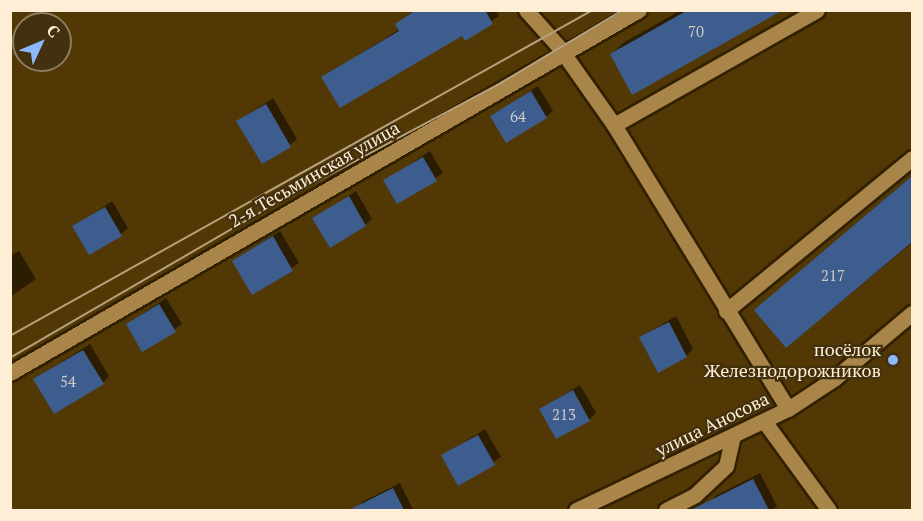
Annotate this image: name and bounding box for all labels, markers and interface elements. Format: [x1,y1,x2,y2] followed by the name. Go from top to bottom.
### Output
[12,12,72,72] north arrow
[42,19,65,42] text: С
[688,23,704,41] house number: 70
[510,108,526,126] house number: 64
[225,116,403,232] street label: 2-я Тесьминская улица
[821,267,845,285] house number: 217
[704,339,881,382] place label: посёлок Железнодорожников
[886,353,900,367] marker: посёлок Железнодорожников
[60,373,76,391] house number: 54
[652,387,772,461] street label: улица Аносова
[552,406,576,424] house number: 213

